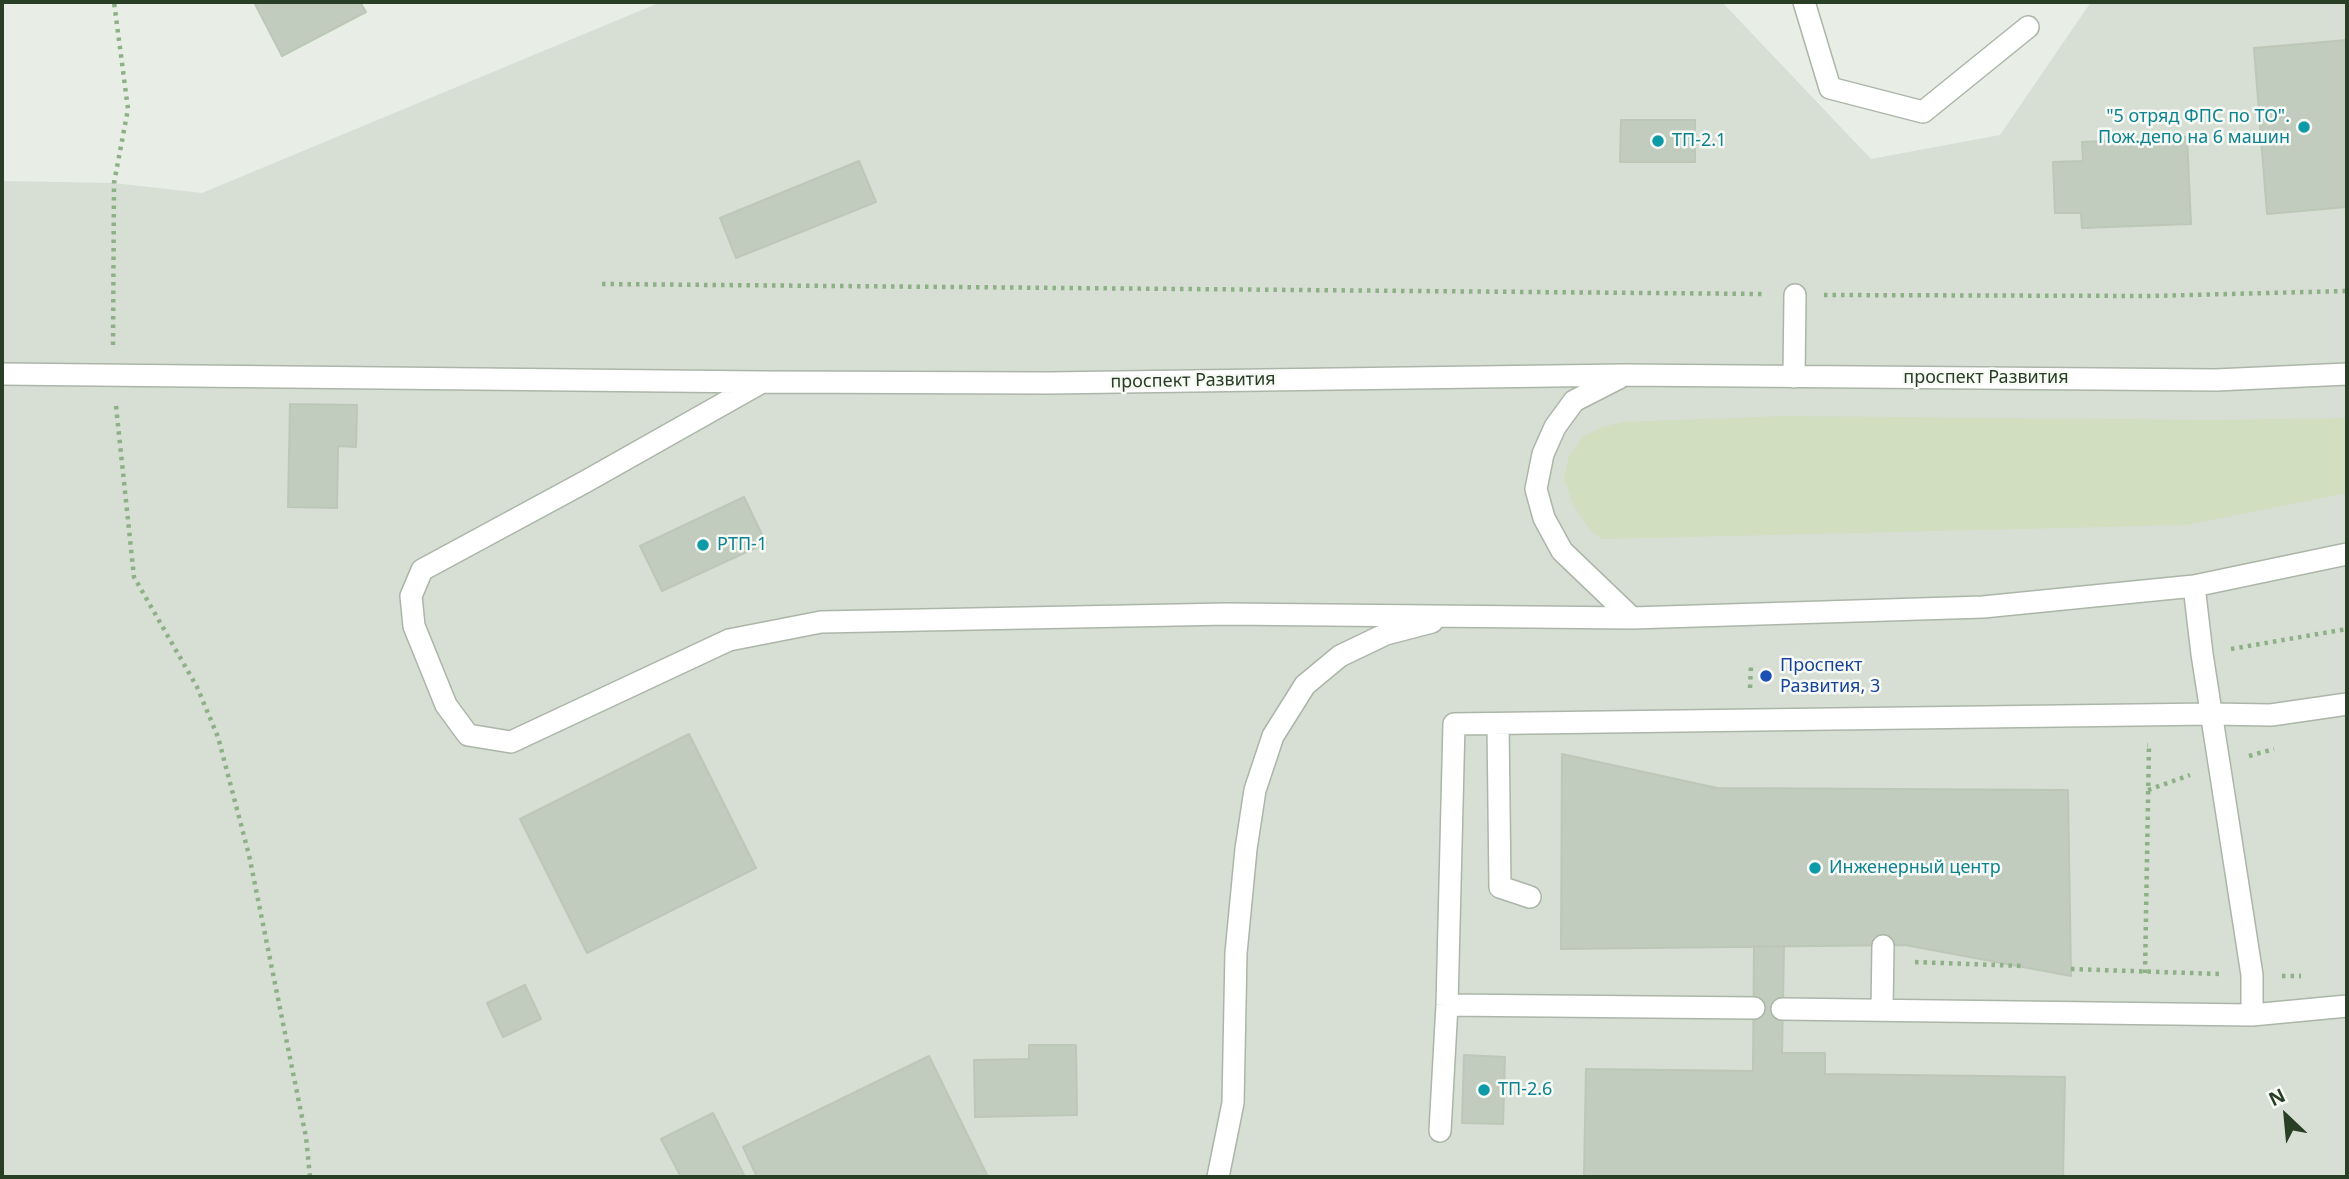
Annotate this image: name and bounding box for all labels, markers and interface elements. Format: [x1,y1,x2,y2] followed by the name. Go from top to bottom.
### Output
[2098,106,2290,148] place label: "5 отряд ФПС по ТО". Пож.депо на 6 машин
[2296,119,2312,135] marker: "5 отряд ФПС по ТО". Пож.депо на 6 машин
[1672,130,1726,152] place label: ТП-2.1
[1650,133,1666,149] marker: ТП-2.1
[1903,367,2069,389] street label: проспект Развития
[1110,369,1276,393] street label: проспект Развития
[717,534,767,556] place label: РТП-1
[695,537,711,553] marker: РТП-1
[1780,655,1880,698] place label: Проспект Развития, 3
[1758,668,1774,684] marker: Проспект Развития, 3
[1829,857,2001,879] place label: Инженерный центр
[1807,860,1823,876] marker: Инженерный центр
[1498,1079,1552,1101] place label: ТП-2.6
[2251,1081,2321,1151] north arrow
[1476,1082,1492,1098] marker: ТП-2.6
[2264,1082,2289,1112] text: N

